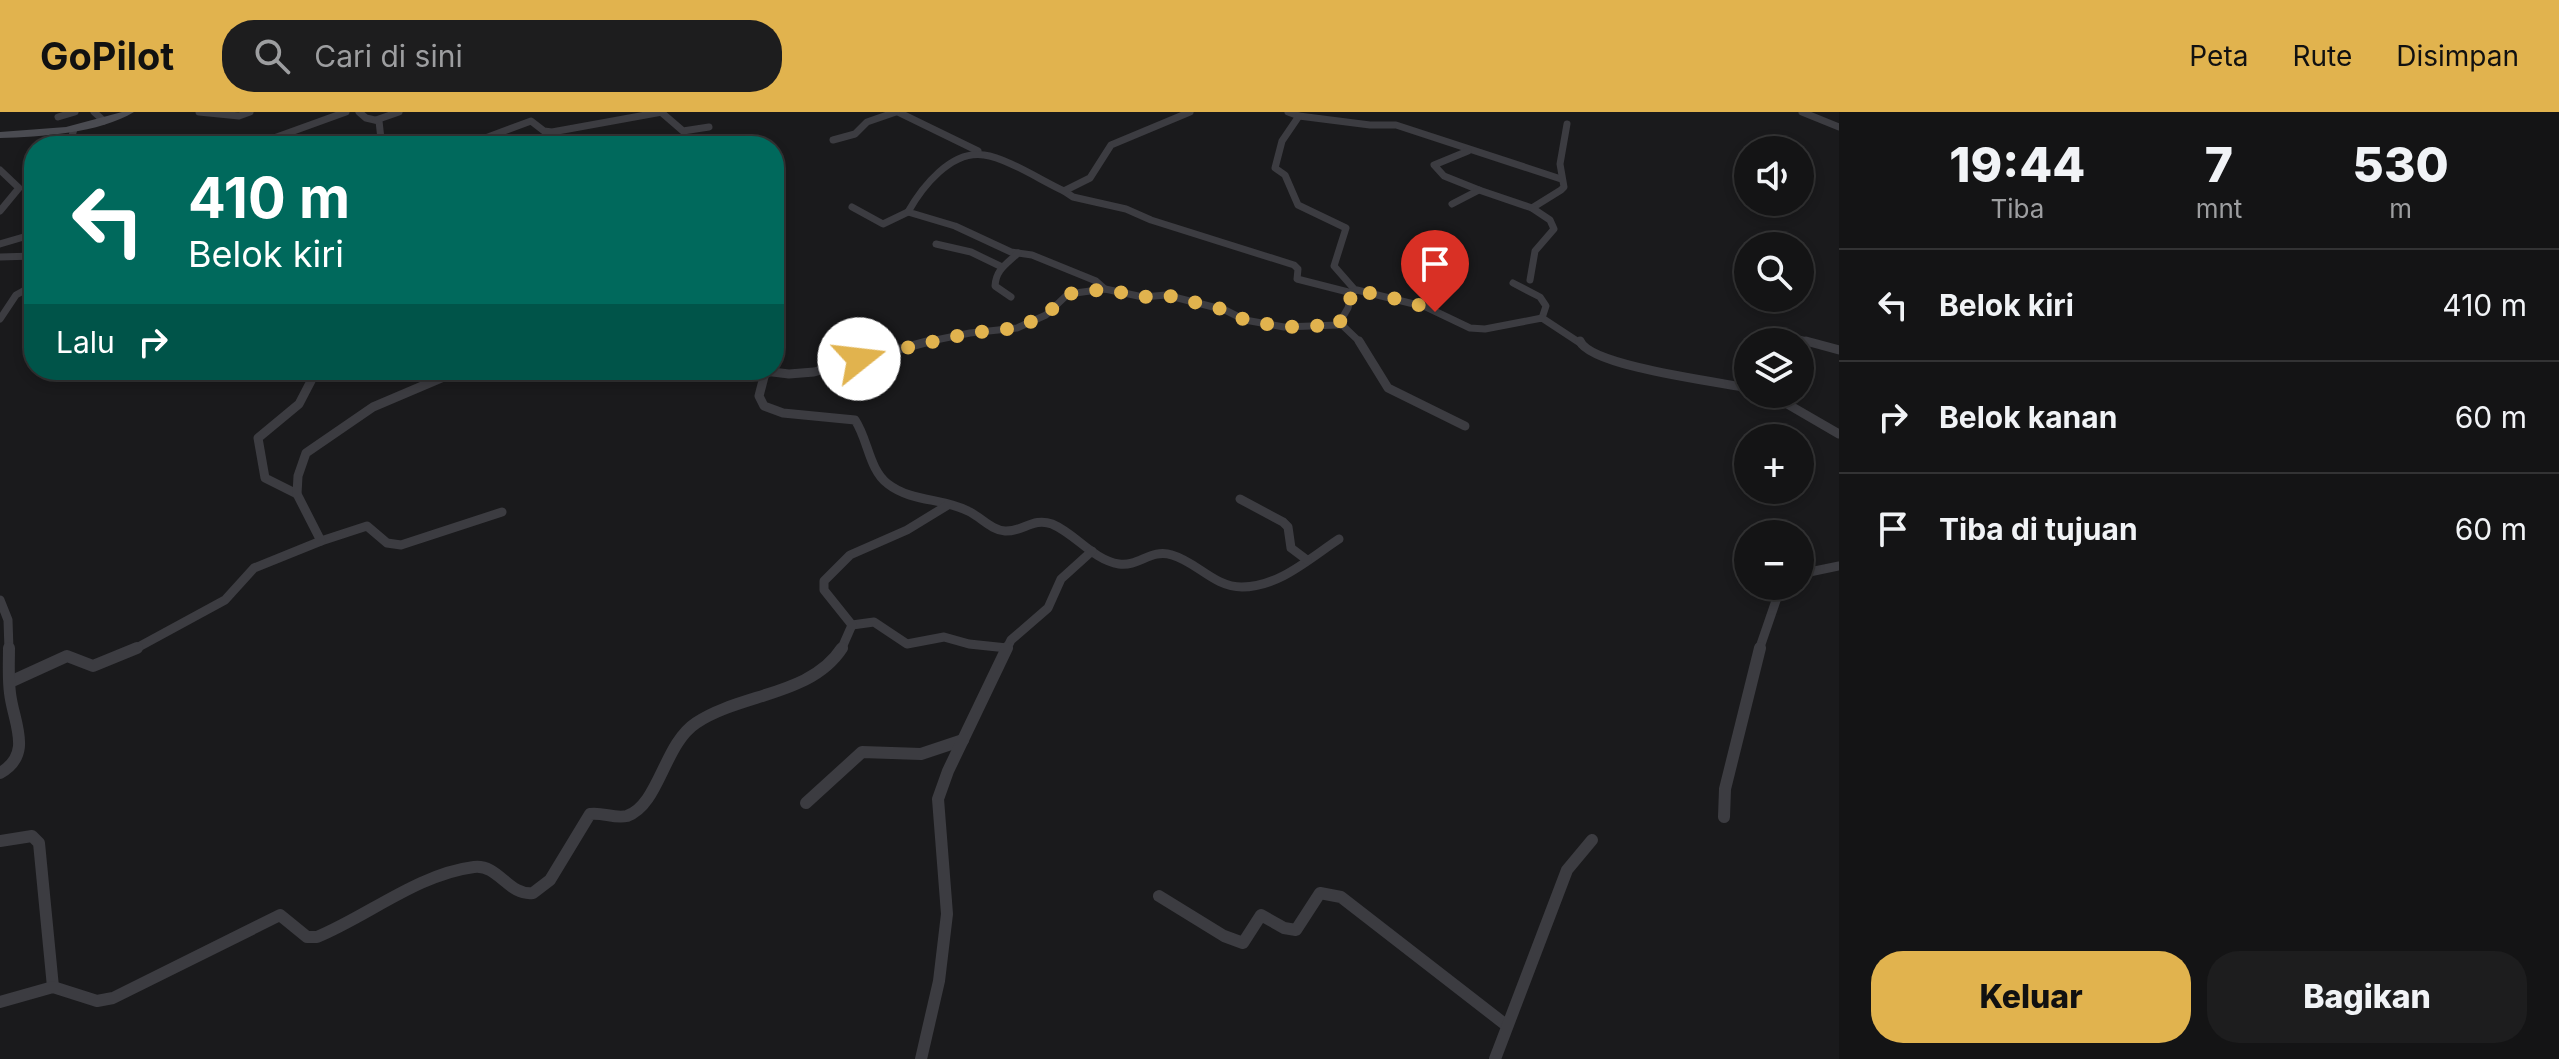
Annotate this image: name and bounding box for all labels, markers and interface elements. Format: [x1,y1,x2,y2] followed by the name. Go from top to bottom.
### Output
[222,20,782,92] search box
[40,33,174,79] text: GoPilot
[250,34,294,78] icon: search
[314,38,463,74] text: Cari di sini
[2189,39,2248,73] text: Peta
[2292,39,2352,73] text: Rute
[2396,39,2519,73] text: Disimpan
[1949,135,2085,194] text: 19:44
[2205,135,2233,194] text: 7
[2353,135,2449,194] text: 530
[1734,136,1814,600] map controls
[1734,136,1814,216] button: sound
[188,164,350,232] text: 410 m
[56,168,160,272] icon: left
[1990,193,2044,224] text: Tiba
[2196,193,2242,224] text: mnt
[2389,193,2412,224] text: m
[1401,230,1469,312] pin
[188,232,344,276] text: Belok kiri
[1734,232,1814,312] button: search
[1413,242,1457,286] icon: arrive
[1871,283,1915,327] icon: left
[1939,287,2074,323] text: Belok kiri
[2442,287,2527,323] text: 410 m
[817,317,901,401] position arrow
[131,320,175,364] icon: right
[56,324,115,360] text: Lalu
[1734,328,1814,408] button: layers
[1871,395,1915,439] icon: right
[1939,399,2117,435] text: Belok kanan
[2455,399,2527,435] text: 60 m
[1734,424,1814,504] button: +
[1871,507,1915,551] icon: arrive
[1939,511,2138,547] text: Tiba di tujuan
[2455,511,2527,547] text: 60 m
[1734,520,1814,600] button: −
[1871,951,2191,1043] button: Keluar
[2207,951,2527,1043] button: Bagikan

